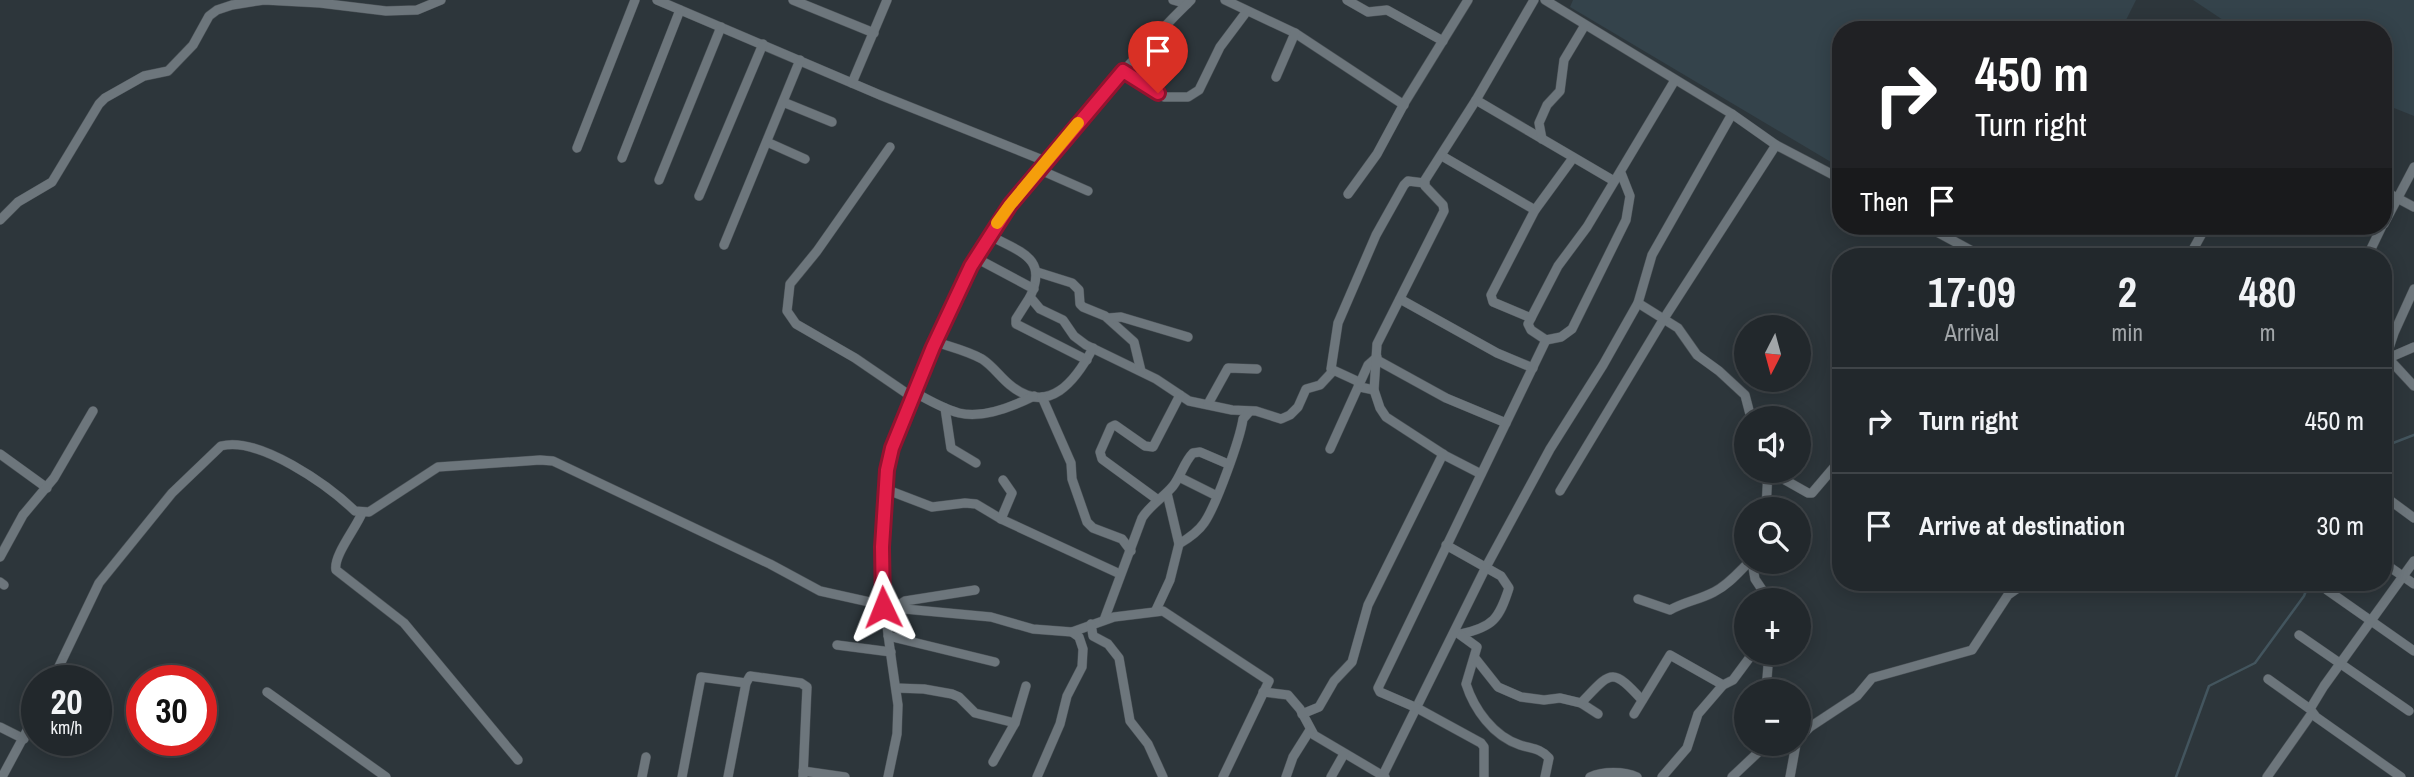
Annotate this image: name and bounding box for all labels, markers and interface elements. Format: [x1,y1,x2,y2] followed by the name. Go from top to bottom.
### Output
[1128,21,1188,93] pin
[1139,32,1177,70] icon: arrive
[1975,40,2089,106] text: 450 m
[1860,49,1951,140] icon: right
[1975,103,2087,146] text: Turn right
[1923,182,1961,220] icon: arrive
[1860,184,1909,219] text: Then
[1928,264,2016,320] text: 17:09
[2118,264,2137,320] text: 2
[2239,264,2296,320] text: 480
[1734,315,1811,392] north arrow
[1734,315,1811,756] map controls
[1945,317,1999,348] text: Arrival
[2112,317,2143,348] text: min
[2260,317,2275,348] text: m
[1860,402,1898,440] icon: right
[1919,403,2018,438] text: Turn right
[2305,403,2364,438] text: 450 m
[1734,406,1811,483] button: sound
[1734,497,1811,574] button: search
[1860,507,1898,545] icon: arrive
[1919,508,2125,543] text: Arrive at destination
[2317,508,2364,543] text: 30 m
[846,570,920,644] position arrow
[1734,588,1811,665] button: +
[126,665,217,756] speed limit sign: 30
[51,678,82,725] text: 20
[1734,679,1811,756] button: −
[51,715,83,740] text: km/h

